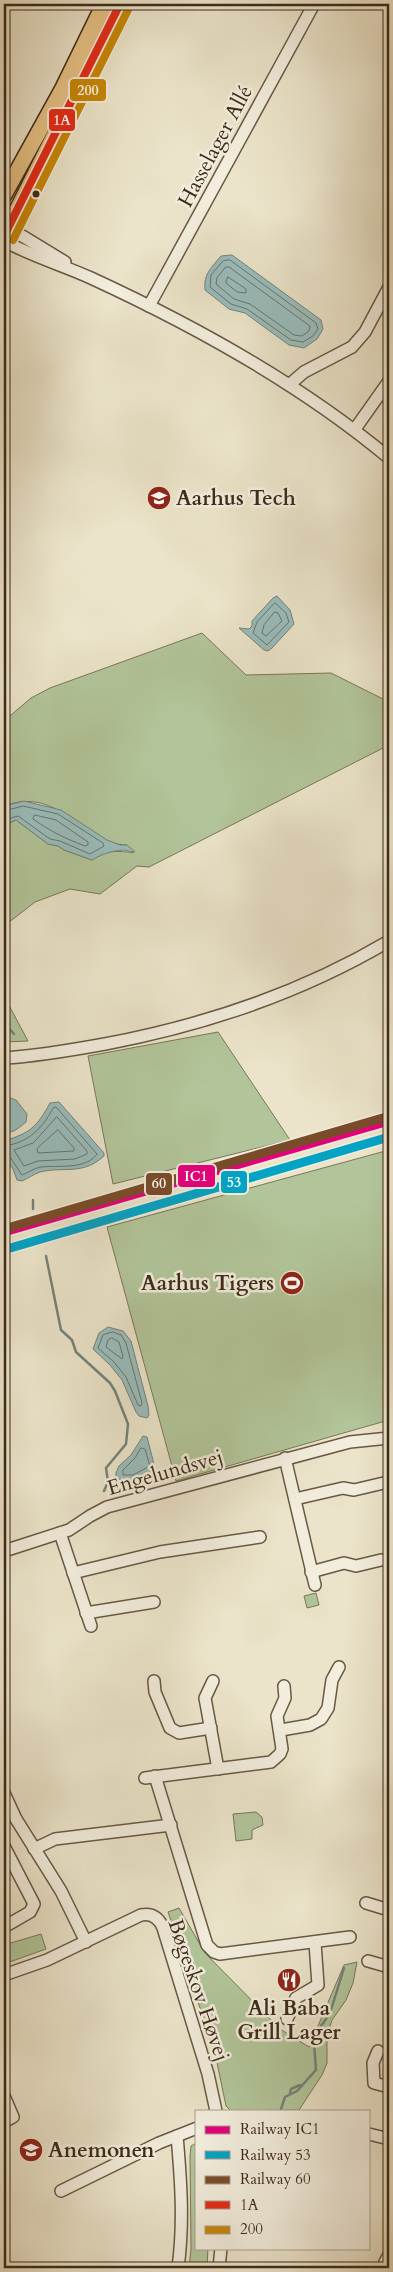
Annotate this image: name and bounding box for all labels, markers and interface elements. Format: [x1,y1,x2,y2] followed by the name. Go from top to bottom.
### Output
[69,78,107,102] line badge: 200
[171,80,260,212] street label: Hasselager Allé
[77,81,99,100] text: 200
[48,108,76,132] line badge: 1A
[53,111,71,130] text: 1A
[31,189,41,199] unlabelled marker
[176,484,296,513] place label: Aarhus Tech
[146,485,172,511] school or university icon: Aarhus Tech
[177,1164,216,1188] line badge: IC1
[184,1167,208,1186] text: IC1
[220,1170,248,1194] line badge: 53
[145,1172,173,1196] line badge: 60
[227,1173,241,1192] text: 53
[152,1174,166,1193] text: 60
[141,1269,274,1298] place label: Aarhus Tigers
[279,1270,305,1296] sports icon: Aarhus Tigers
[104,1442,226,1503] street label: Engelundsvej
[161,1915,236,2065] street label: Bøgeskov Høvej
[276,1967,302,1993] restaurant icon: Ali Baba Grill Lager
[237,1994,341,2047] place label: Ali Baba Grill Lager
[195,2110,370,2250] legend
[240,2119,320,2139] text: Railway IC1
[48,2136,155,2165] place label: Anemonen
[18,2137,44,2163] school or university icon: Anemonen
[240,2145,311,2165] text: Railway 53
[240,2169,311,2189] text: Railway 60
[240,2195,259,2215] text: 1A
[240,2219,263,2239] text: 200

